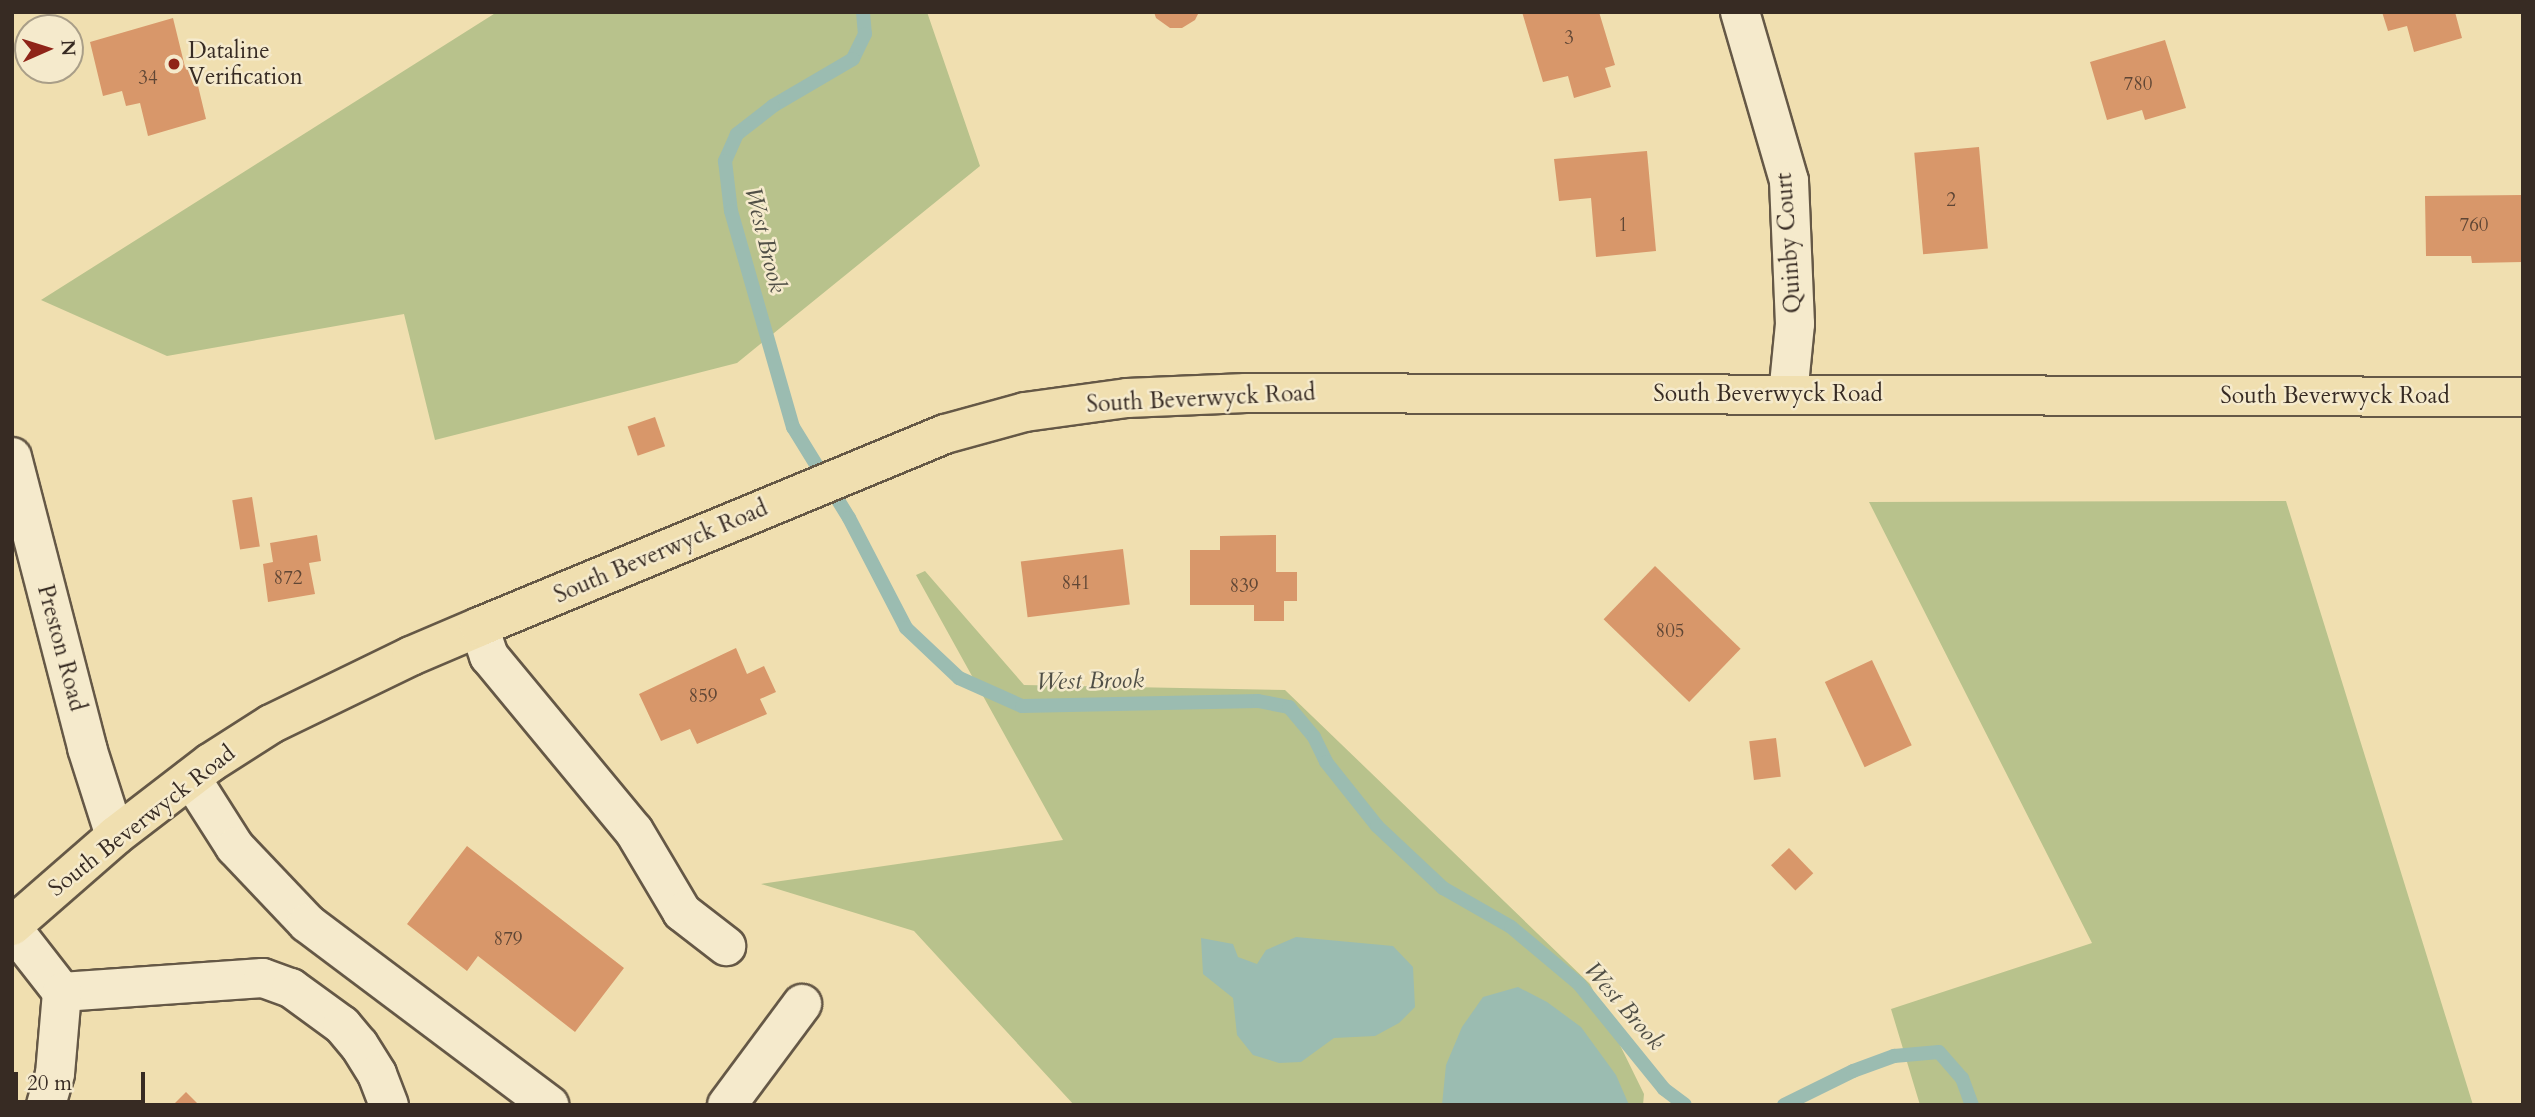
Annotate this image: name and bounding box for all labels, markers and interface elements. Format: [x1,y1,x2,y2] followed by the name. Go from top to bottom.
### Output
[14,14,84,84] north arrow
[1564,28,1574,50] house number: 3
[188,37,303,91] place label: Dataline Verification
[55,39,81,57] text: N
[166,56,182,72] marker: Dataline Verification
[138,68,158,90] house number: 34
[2123,74,2153,96] house number: 780
[1770,172,1808,314] street label: Quinby Court
[738,184,792,296] water label: West Brook
[1946,190,1956,212] house number: 2
[1618,215,1628,237] house number: 1
[2459,215,2489,237] house number: 760
[1086,379,1316,419] street label: South Beverwyck Road
[1653,380,1883,408] street label: South Beverwyck Road
[2220,382,2450,410] street label: South Beverwyck Road
[550,494,772,610] street label: South Beverwyck Road
[273,568,303,590] house number: 872
[1061,573,1091,595] house number: 841
[1229,576,1259,598] house number: 839
[31,582,91,714] street label: Preston Road
[1655,621,1685,643] house number: 805
[1036,666,1144,696] water label: West Brook
[688,686,718,708] house number: 859
[43,740,241,902] street label: South Beverwyck Road
[493,929,523,951] house number: 879
[1578,956,1670,1056] water label: West Brook
[18,1058,149,1102] scale bar
[27,1069,72,1098] text: 20 m

